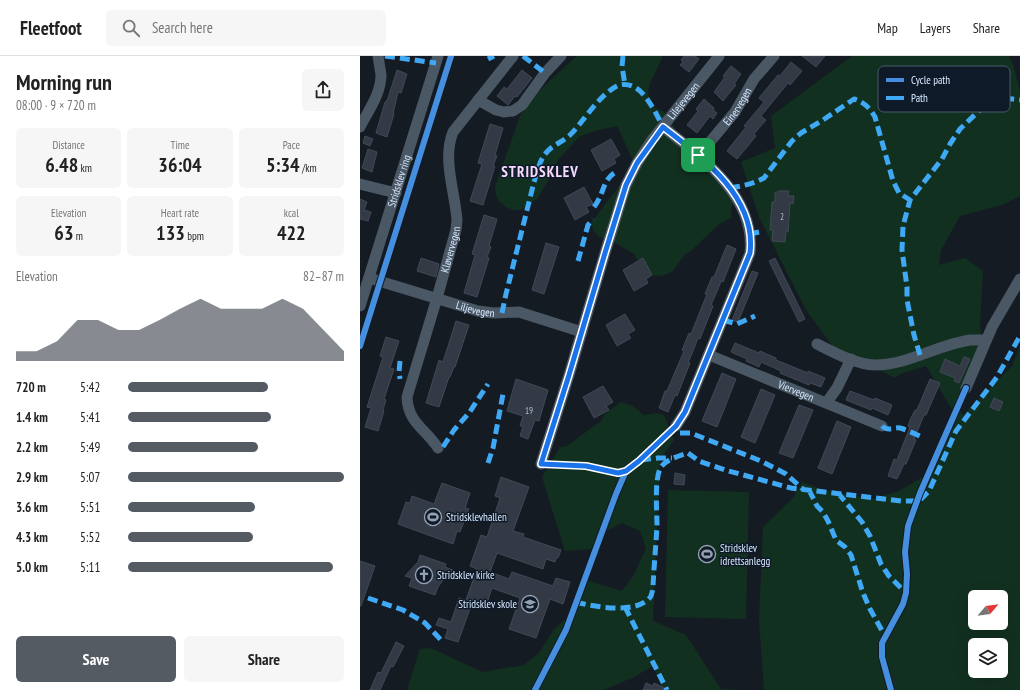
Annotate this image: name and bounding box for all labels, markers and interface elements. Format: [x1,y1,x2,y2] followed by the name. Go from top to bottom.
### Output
[106,10,386,46] search box
[20,16,82,40] text: Fleetfoot
[120,17,142,39] icon: search
[152,18,213,37] text: Search here
[877,19,898,37] text: Map
[920,19,951,37] text: Layers
[973,19,1000,37] text: Share
[878,66,1010,112] legend
[16,68,112,96] text: Morning run
[302,69,344,111] button: share
[911,73,950,87] text: Cycle path
[664,79,703,122] street label: Lilejevegen
[720,85,755,128] street label: Einervegen
[911,91,928,105] text: Path
[16,97,96,114] text: 08:00 · 9 × 720 m
[52,138,85,152] text: Distance
[170,138,190,152] text: Time
[283,138,300,152] text: Pace
[681,138,715,172] pin
[687,144,709,166] icon: arrive
[45,152,78,178] text: 6.48
[158,152,202,178] text: 36:04
[266,152,300,178] text: 5:34
[384,153,414,209] street label: Stridsklev ring
[78,161,92,175] text: km
[300,161,317,175] text: /km
[501,162,579,181] district label: STRIDSKLEV
[51,206,86,220] text: Elevation
[161,206,199,220] text: Heart rate
[284,206,299,220] text: kcal
[780,211,784,222] house number: 2
[54,220,73,246] text: 63
[156,220,185,246] text: 133
[277,220,306,246] text: 422
[437,226,463,274] street label: Kløvervegen
[73,229,83,243] text: m
[185,229,204,243] text: bpm
[16,268,58,285] text: Elevation
[303,268,344,285] text: 82–87 m
[454,298,496,320] street label: Liljevegen
[775,377,816,404] street label: Viervegen
[16,379,46,396] text: 720 m
[80,379,100,396] text: 5:42
[525,405,533,416] house number: 19
[16,409,48,426] text: 1.4 km
[80,409,100,426] text: 5:41
[16,439,48,456] text: 2.2 km
[80,439,100,456] text: 5:49
[16,469,48,486] text: 2.9 km
[80,469,100,486] text: 5:07
[16,499,48,516] text: 3.6 km
[80,499,100,516] text: 5:51
[423,507,443,527] sports icon: Stridsklevhallen
[446,510,507,524] place label: Stridsklevhallen
[16,529,48,546] text: 4.3 km
[80,529,100,546] text: 5:52
[720,541,770,568] place label: Stridsklev idrettsanlegg
[697,544,717,564] sports icon: Stridsklev idrettsanlegg
[16,559,48,576] text: 5.0 km
[80,559,100,576] text: 5:11
[414,565,434,585] church icon: Stridsklev kirke
[437,568,495,582] place label: Stridsklev kirke
[968,590,1008,630] north arrow
[968,590,1008,678] map controls
[520,594,540,614] school or university icon: Stridsklev skole
[458,597,517,611] place label: Stridsklev skole
[16,636,176,682] button: Save
[184,636,344,682] button: Share
[968,638,1008,678] button: layers

